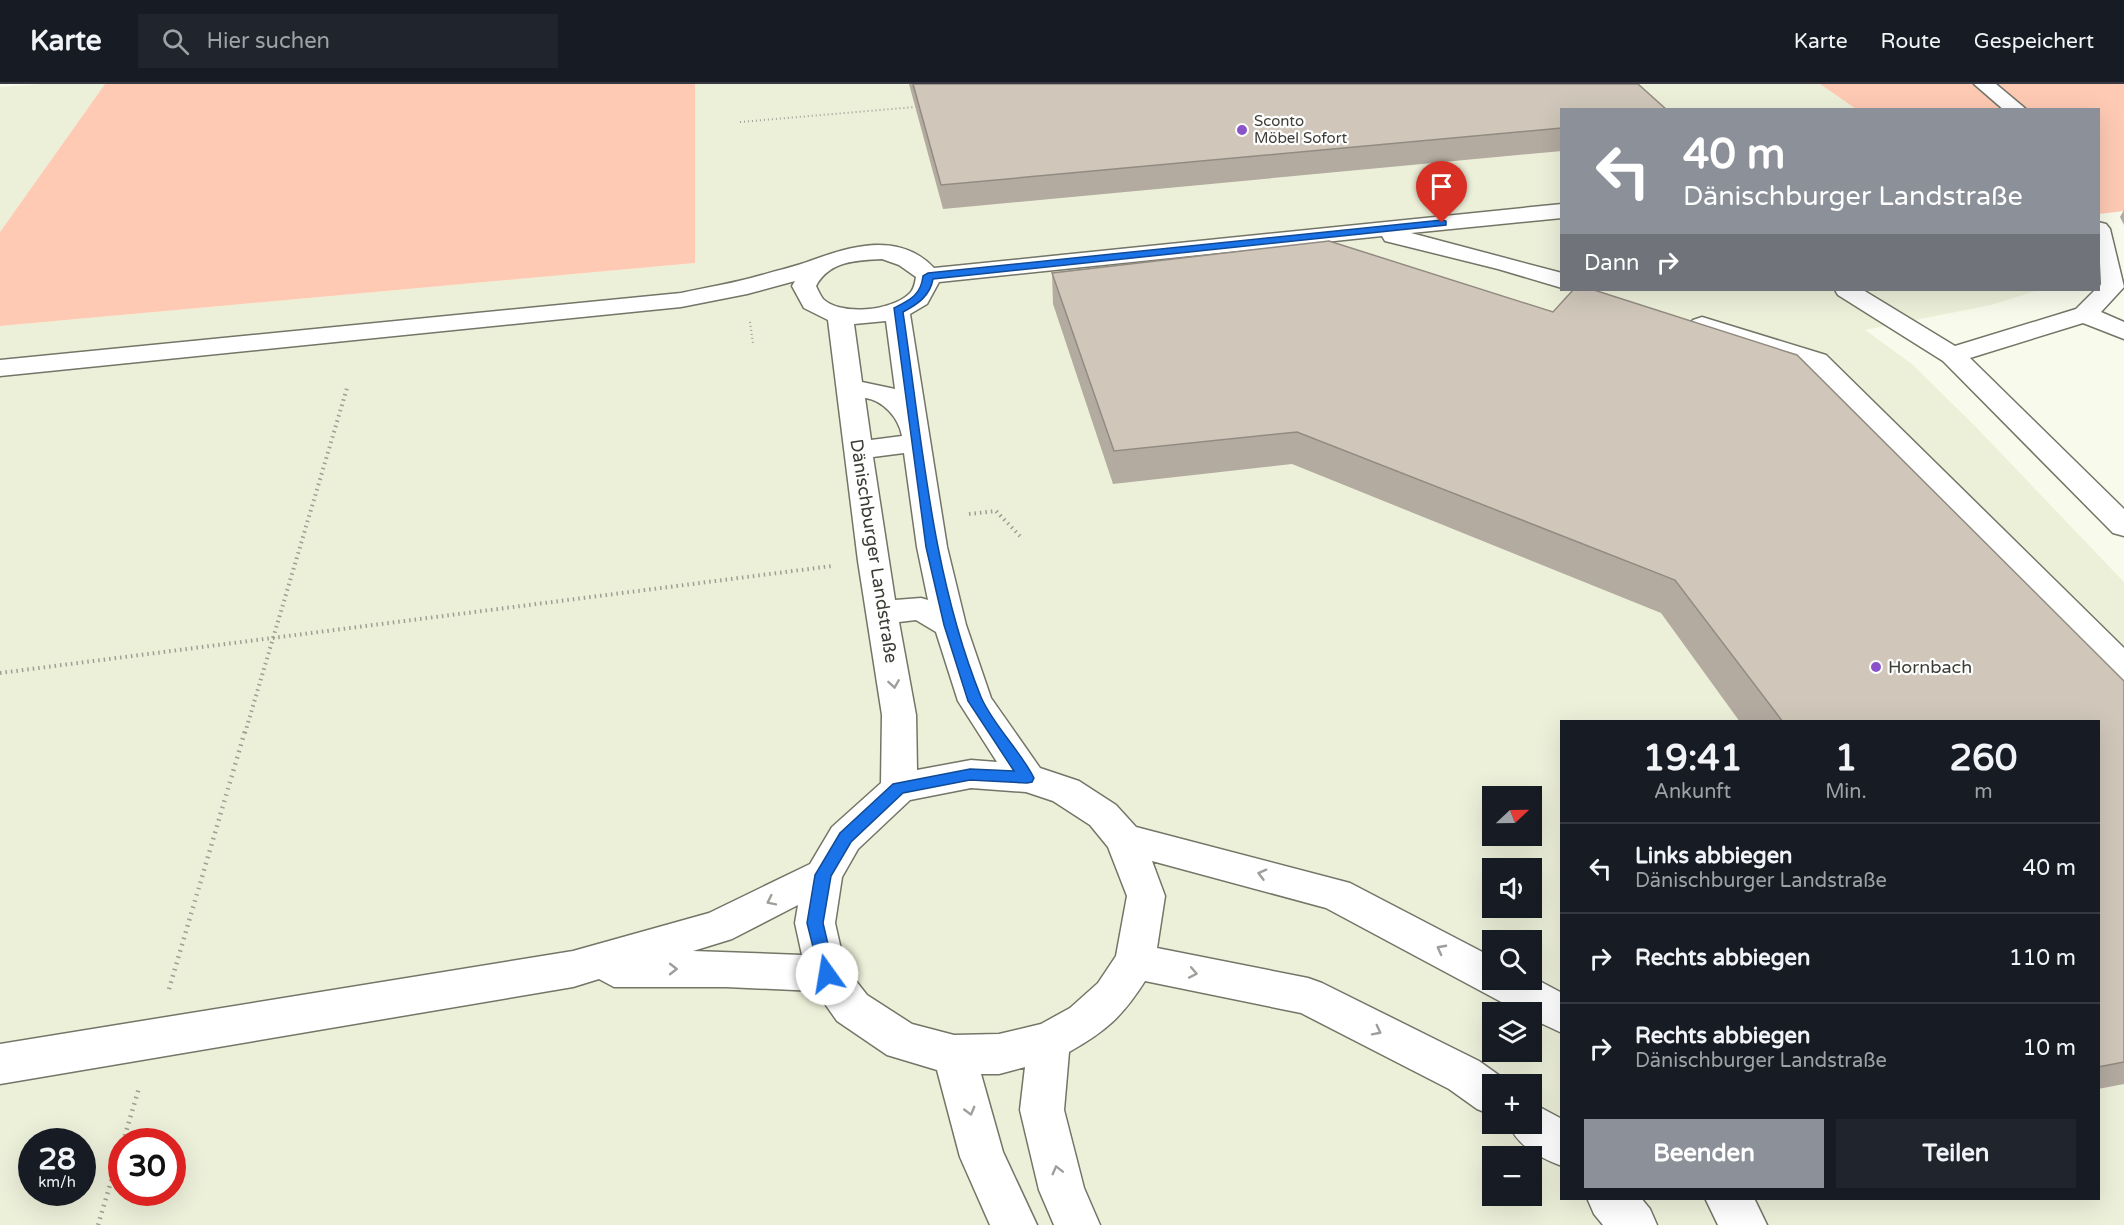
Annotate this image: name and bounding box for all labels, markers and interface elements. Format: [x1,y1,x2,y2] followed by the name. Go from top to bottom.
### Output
[138,14,558,68] search box
[30,24,102,58] text: Karte
[159,25,192,58] icon: search
[207,28,330,54] text: Hier suchen
[1794,29,1848,54] text: Karte
[1881,29,1941,54] text: Route
[1974,29,2094,54] text: Gespeichert
[1254,112,1347,147] place label: Sconto Möbel Sofort
[1235,123,1249,137] marker: Sconto Möbel Sofort
[1683,129,1785,180] text: 40 m
[1584,132,1662,210] icon: left
[1416,161,1467,223] pin
[1425,170,1458,203] icon: arrive
[1683,180,2023,213] text: Dänischburger Landstraße
[1651,246,1684,279] icon: right
[1584,250,1639,276] text: Dann
[845,437,903,665] street label: Dänischburger Landstraße
[1888,656,1972,678] place label: Hornbach
[1869,660,1883,674] marker: Hornbach
[887,679,899,689] one-way arrow
[1643,737,1743,780] text: 19:41
[1835,737,1857,780] text: 1
[1949,737,2017,780] text: 260
[1654,780,1731,804] text: Ankunft
[1825,780,1867,804] text: Min.
[1974,780,1993,804] text: m
[1482,786,1542,846] north arrow
[1482,786,1542,1206] map controls
[1635,843,1793,869] text: Links abbiegen
[1584,852,1617,885] icon: left
[2022,855,2076,881] text: 40 m
[1482,858,1542,918] button: sound
[1257,869,1267,882] one-way arrow
[1635,869,1887,893] text: Dänischburger Landstraße
[766,894,777,905] one-way arrow
[1482,930,1542,990] button: search
[795,942,859,1006] position arrow
[1584,942,1617,975] icon: right
[1437,945,1447,956] one-way arrow
[1635,945,1810,971] text: Rechts abbiegen
[2009,945,2076,971] text: 110 m
[669,963,678,975] one-way arrow
[1187,965,1197,978] one-way arrow
[1482,1002,1542,1062] button: layers
[1635,1023,1810,1049] text: Rechts abbiegen
[1370,1024,1381,1035] one-way arrow
[1584,1032,1617,1065] icon: right
[2022,1035,2076,1061] text: 10 m
[1635,1049,1887,1073] text: Dänischburger Landstraße
[1482,1074,1542,1134] button: +
[962,1106,975,1116] one-way arrow
[1584,1119,1824,1188] button: Beenden
[1836,1119,2076,1188] button: Teilen
[108,1128,186,1206] speed limit sign: 30
[38,1141,76,1178] text: 28
[1482,1146,1542,1206] button: −
[1052,1165,1065,1175] one-way arrow
[38,1173,76,1191] text: km/h

